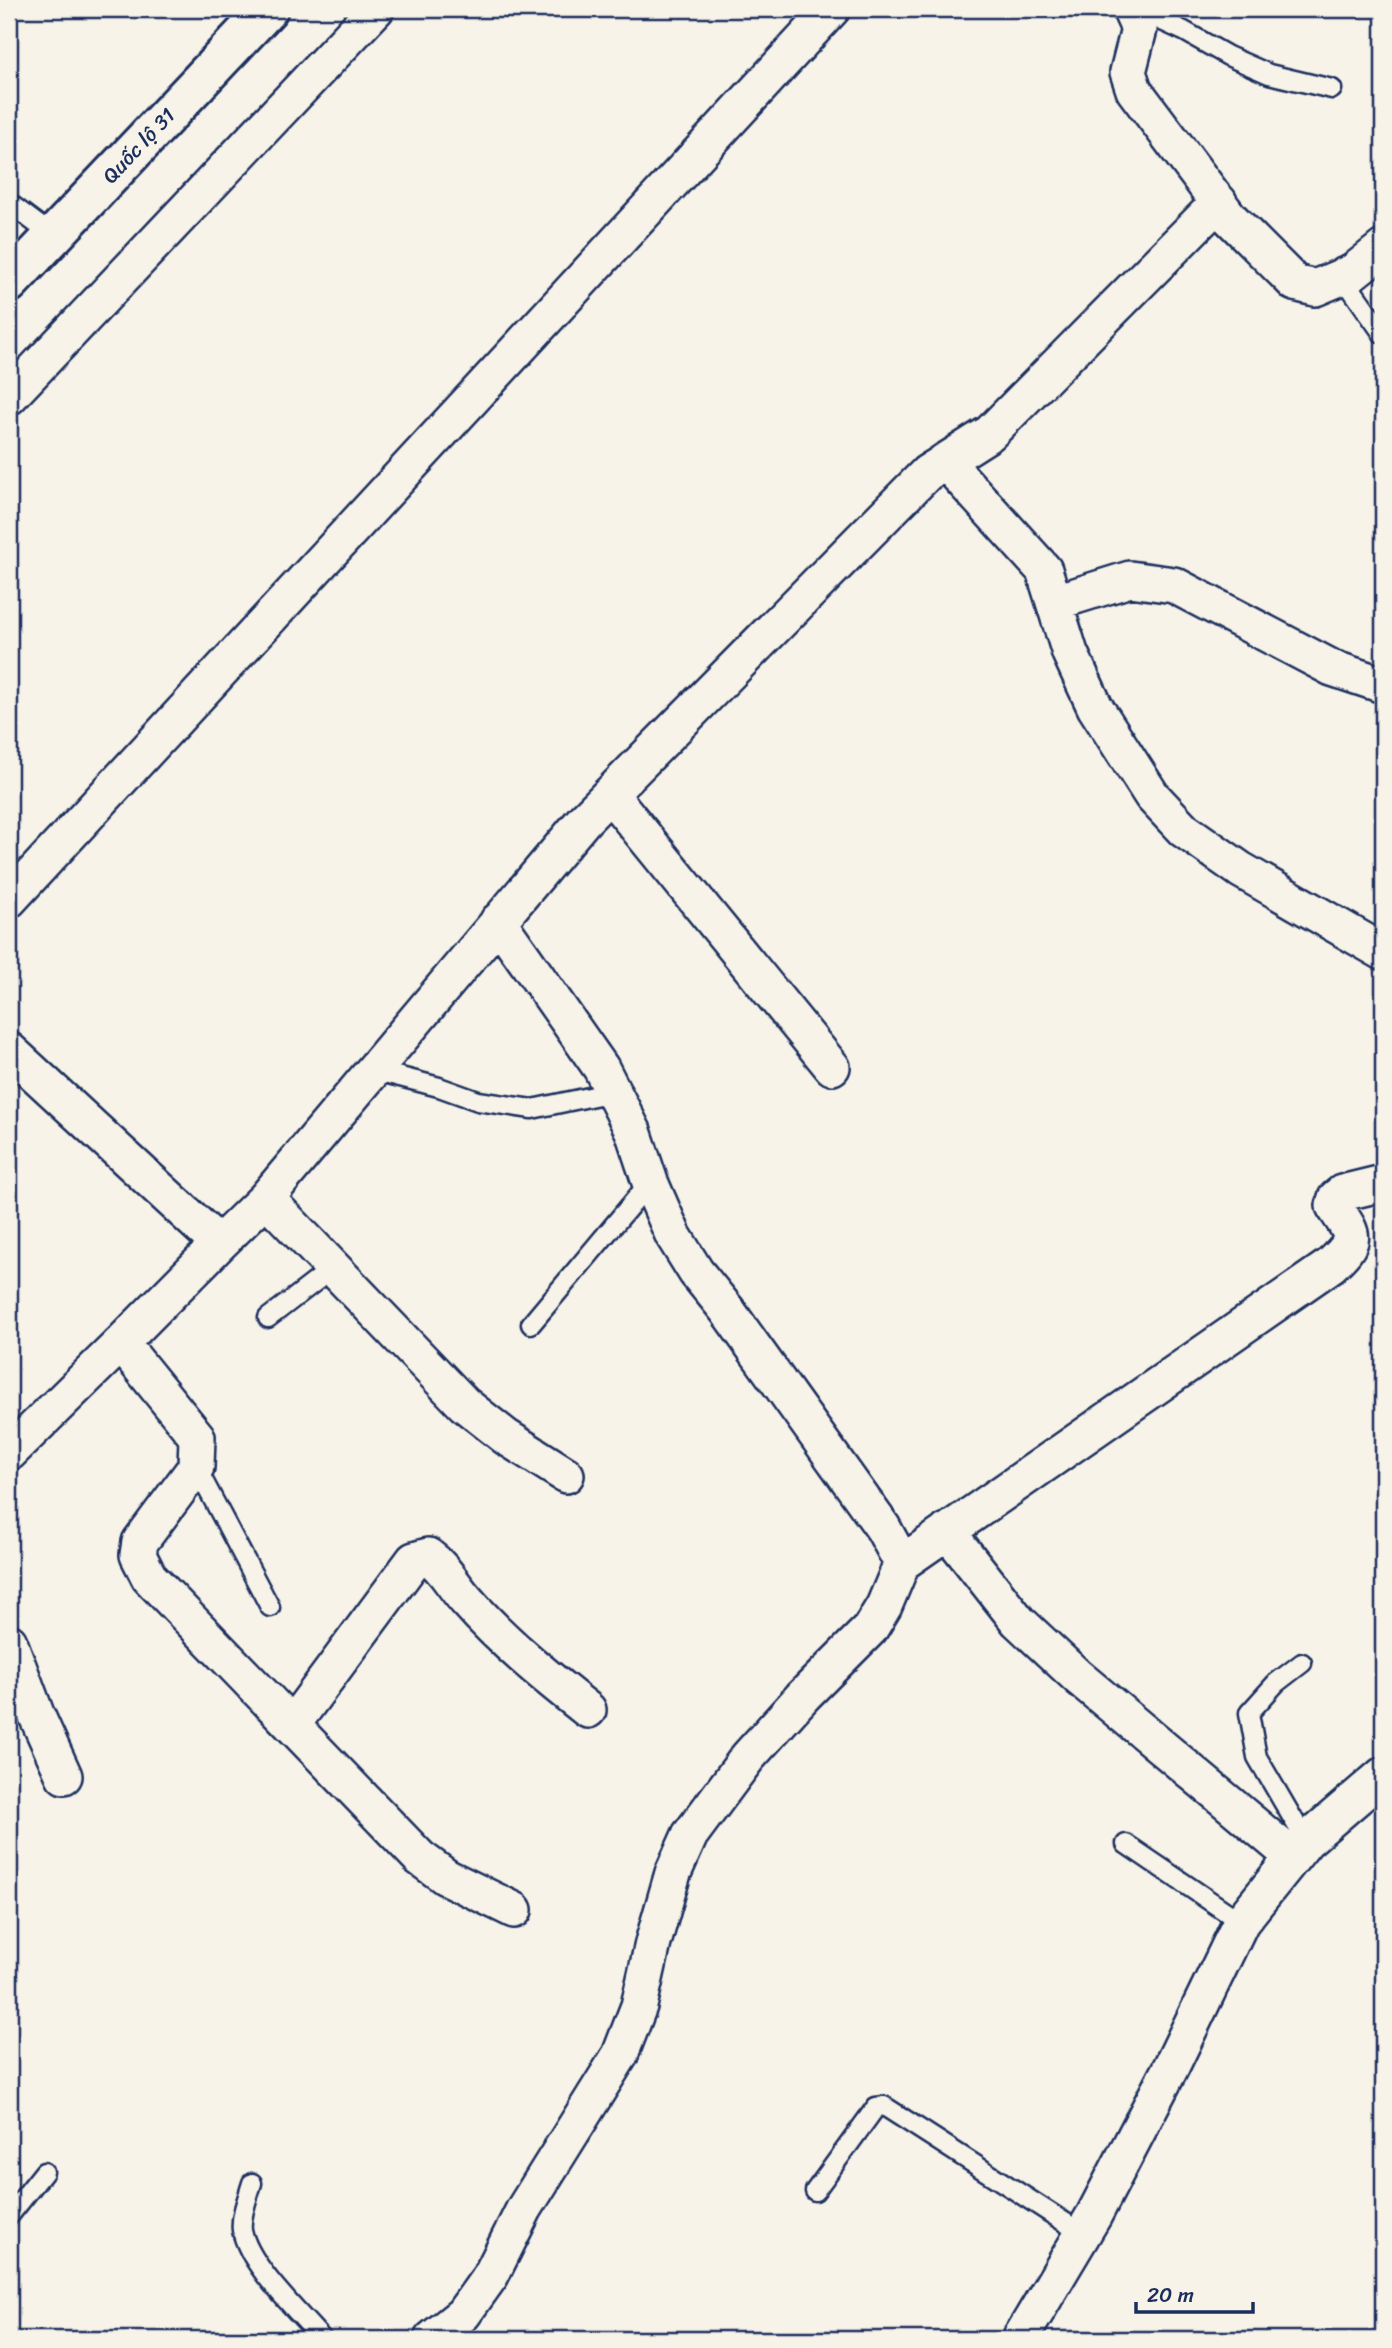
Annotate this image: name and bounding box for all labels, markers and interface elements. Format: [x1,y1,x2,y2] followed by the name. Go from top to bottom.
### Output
[93,98,185,193] street label: Quốc lộ 31
[1136,2271,1254,2315] scale bar
[1147,2276,1194,2314] text: 20 m

